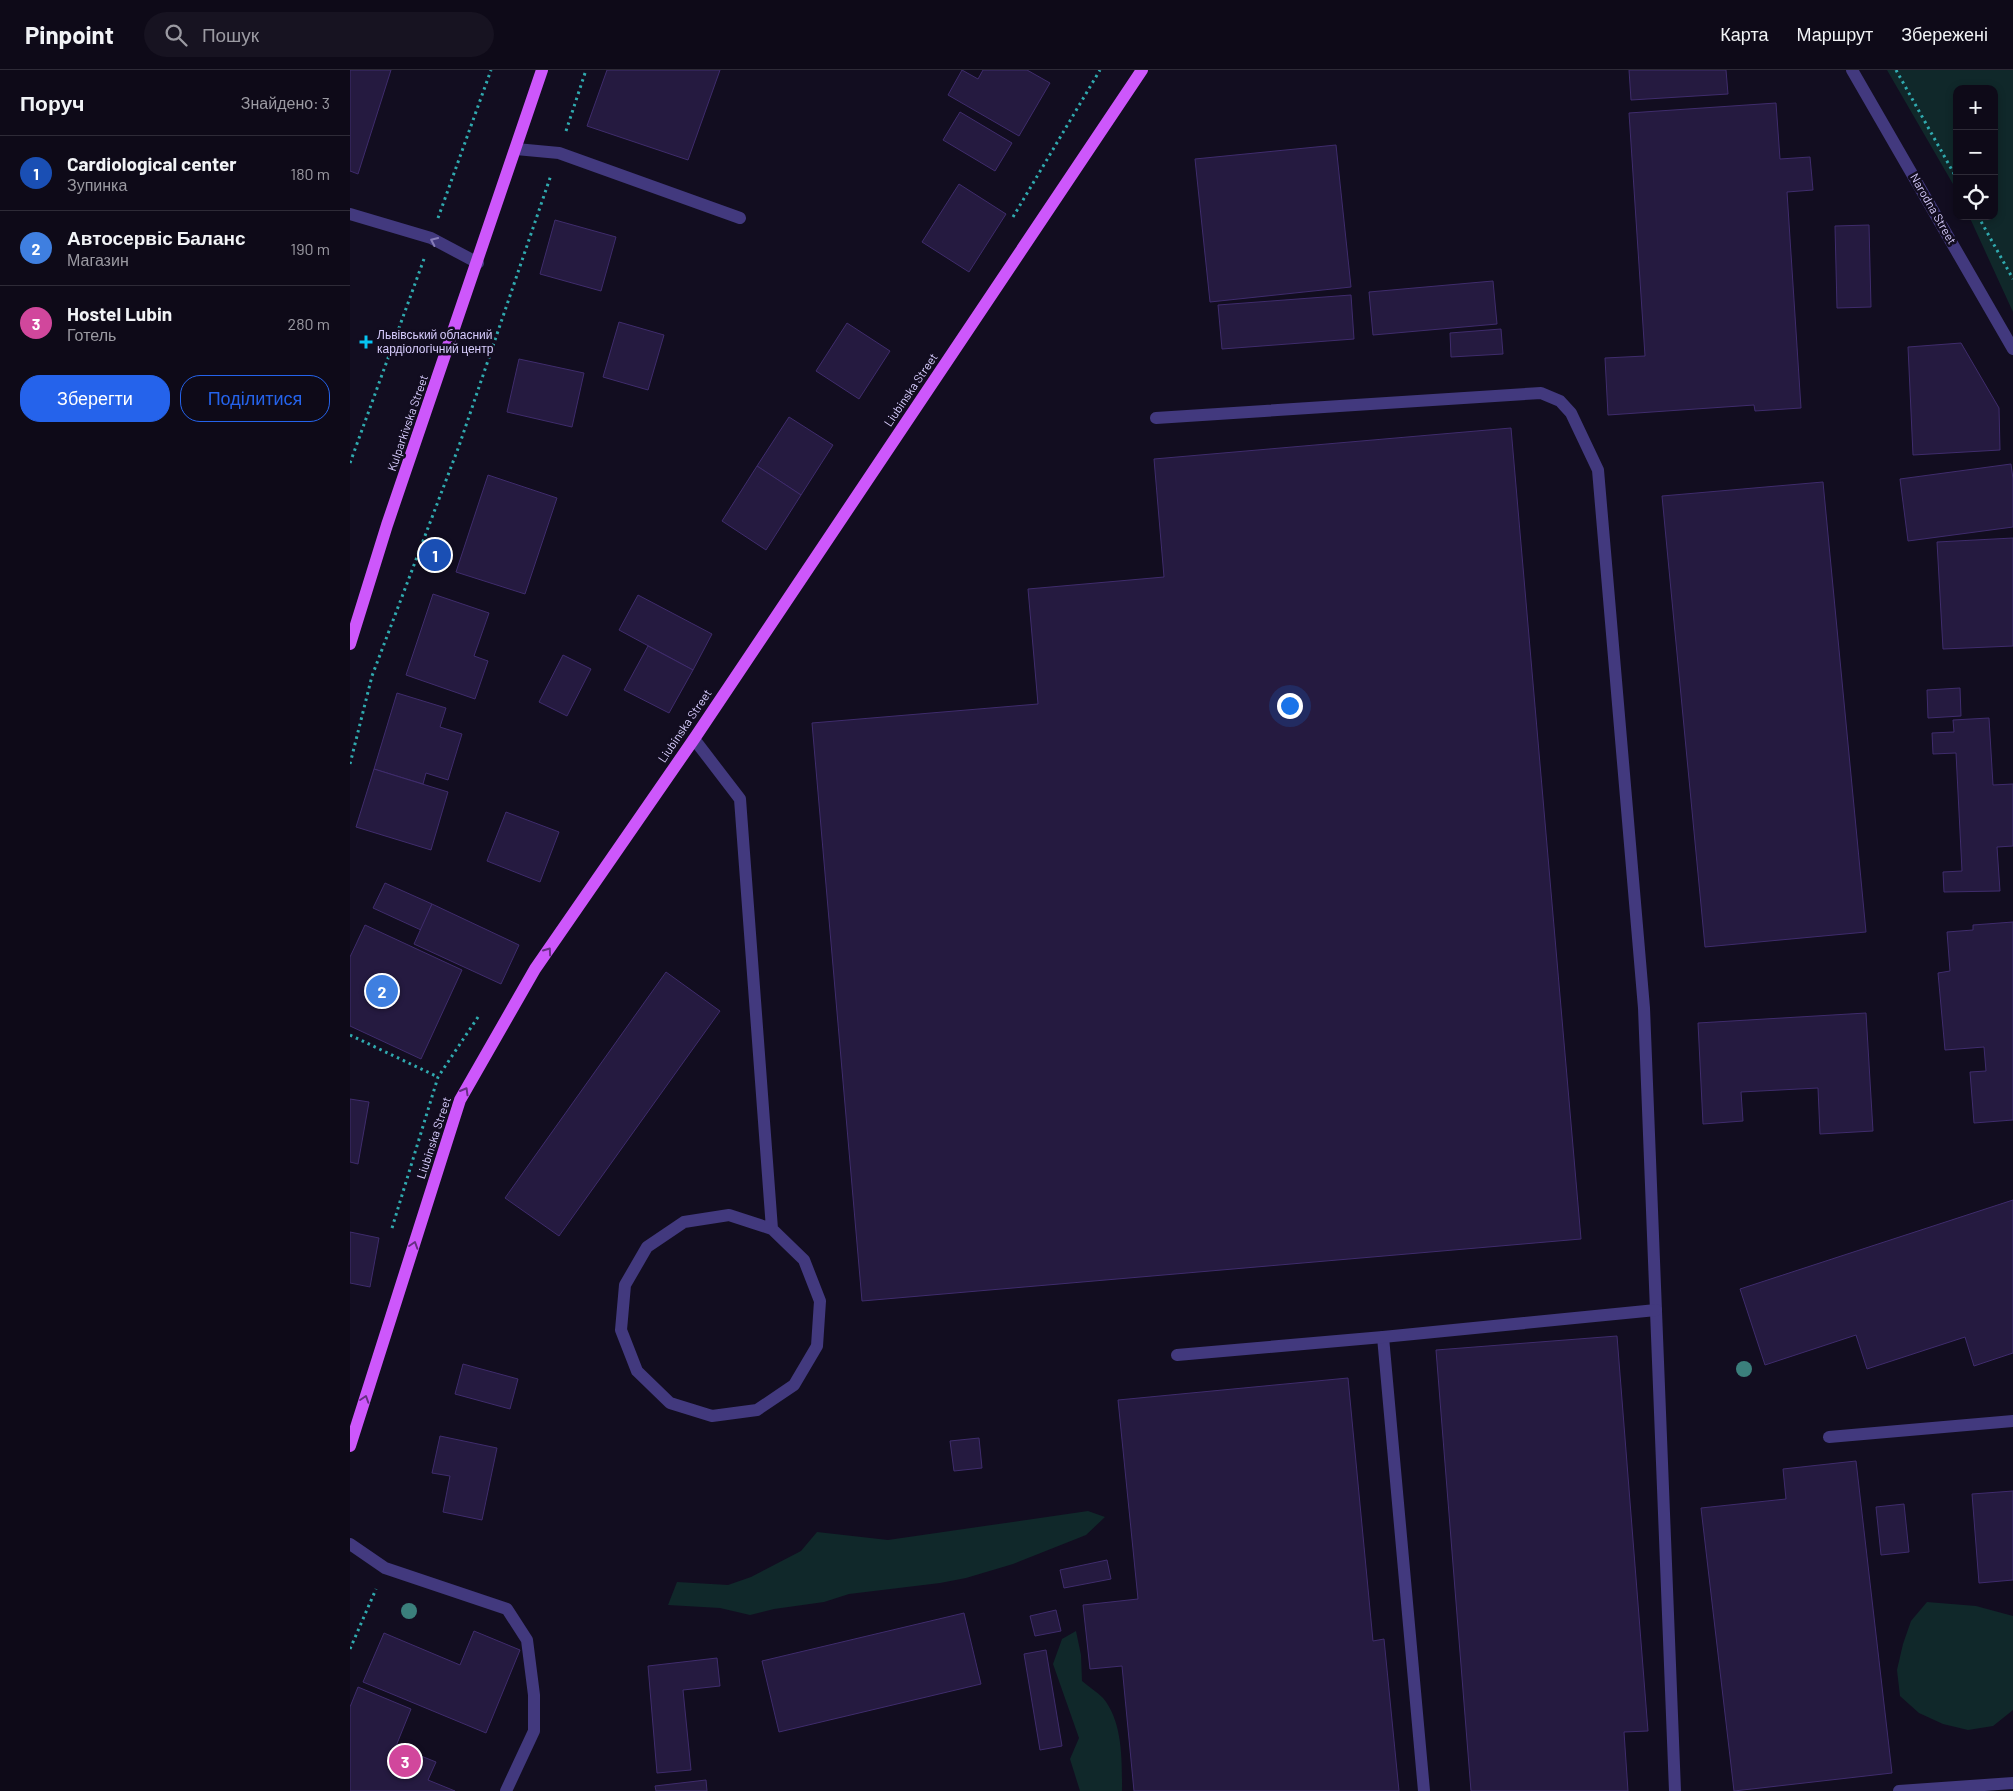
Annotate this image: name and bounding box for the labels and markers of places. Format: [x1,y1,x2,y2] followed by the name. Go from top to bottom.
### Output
[377,327,494,356] place label: Львівський обласний кардіологічний центр
[359,335,373,349] marker: Львівський обласний кардіологічний центр
[419,536,451,574] pin: 1
[366,972,398,1010] pin: 2
[389,1742,421,1780] pin: 3

